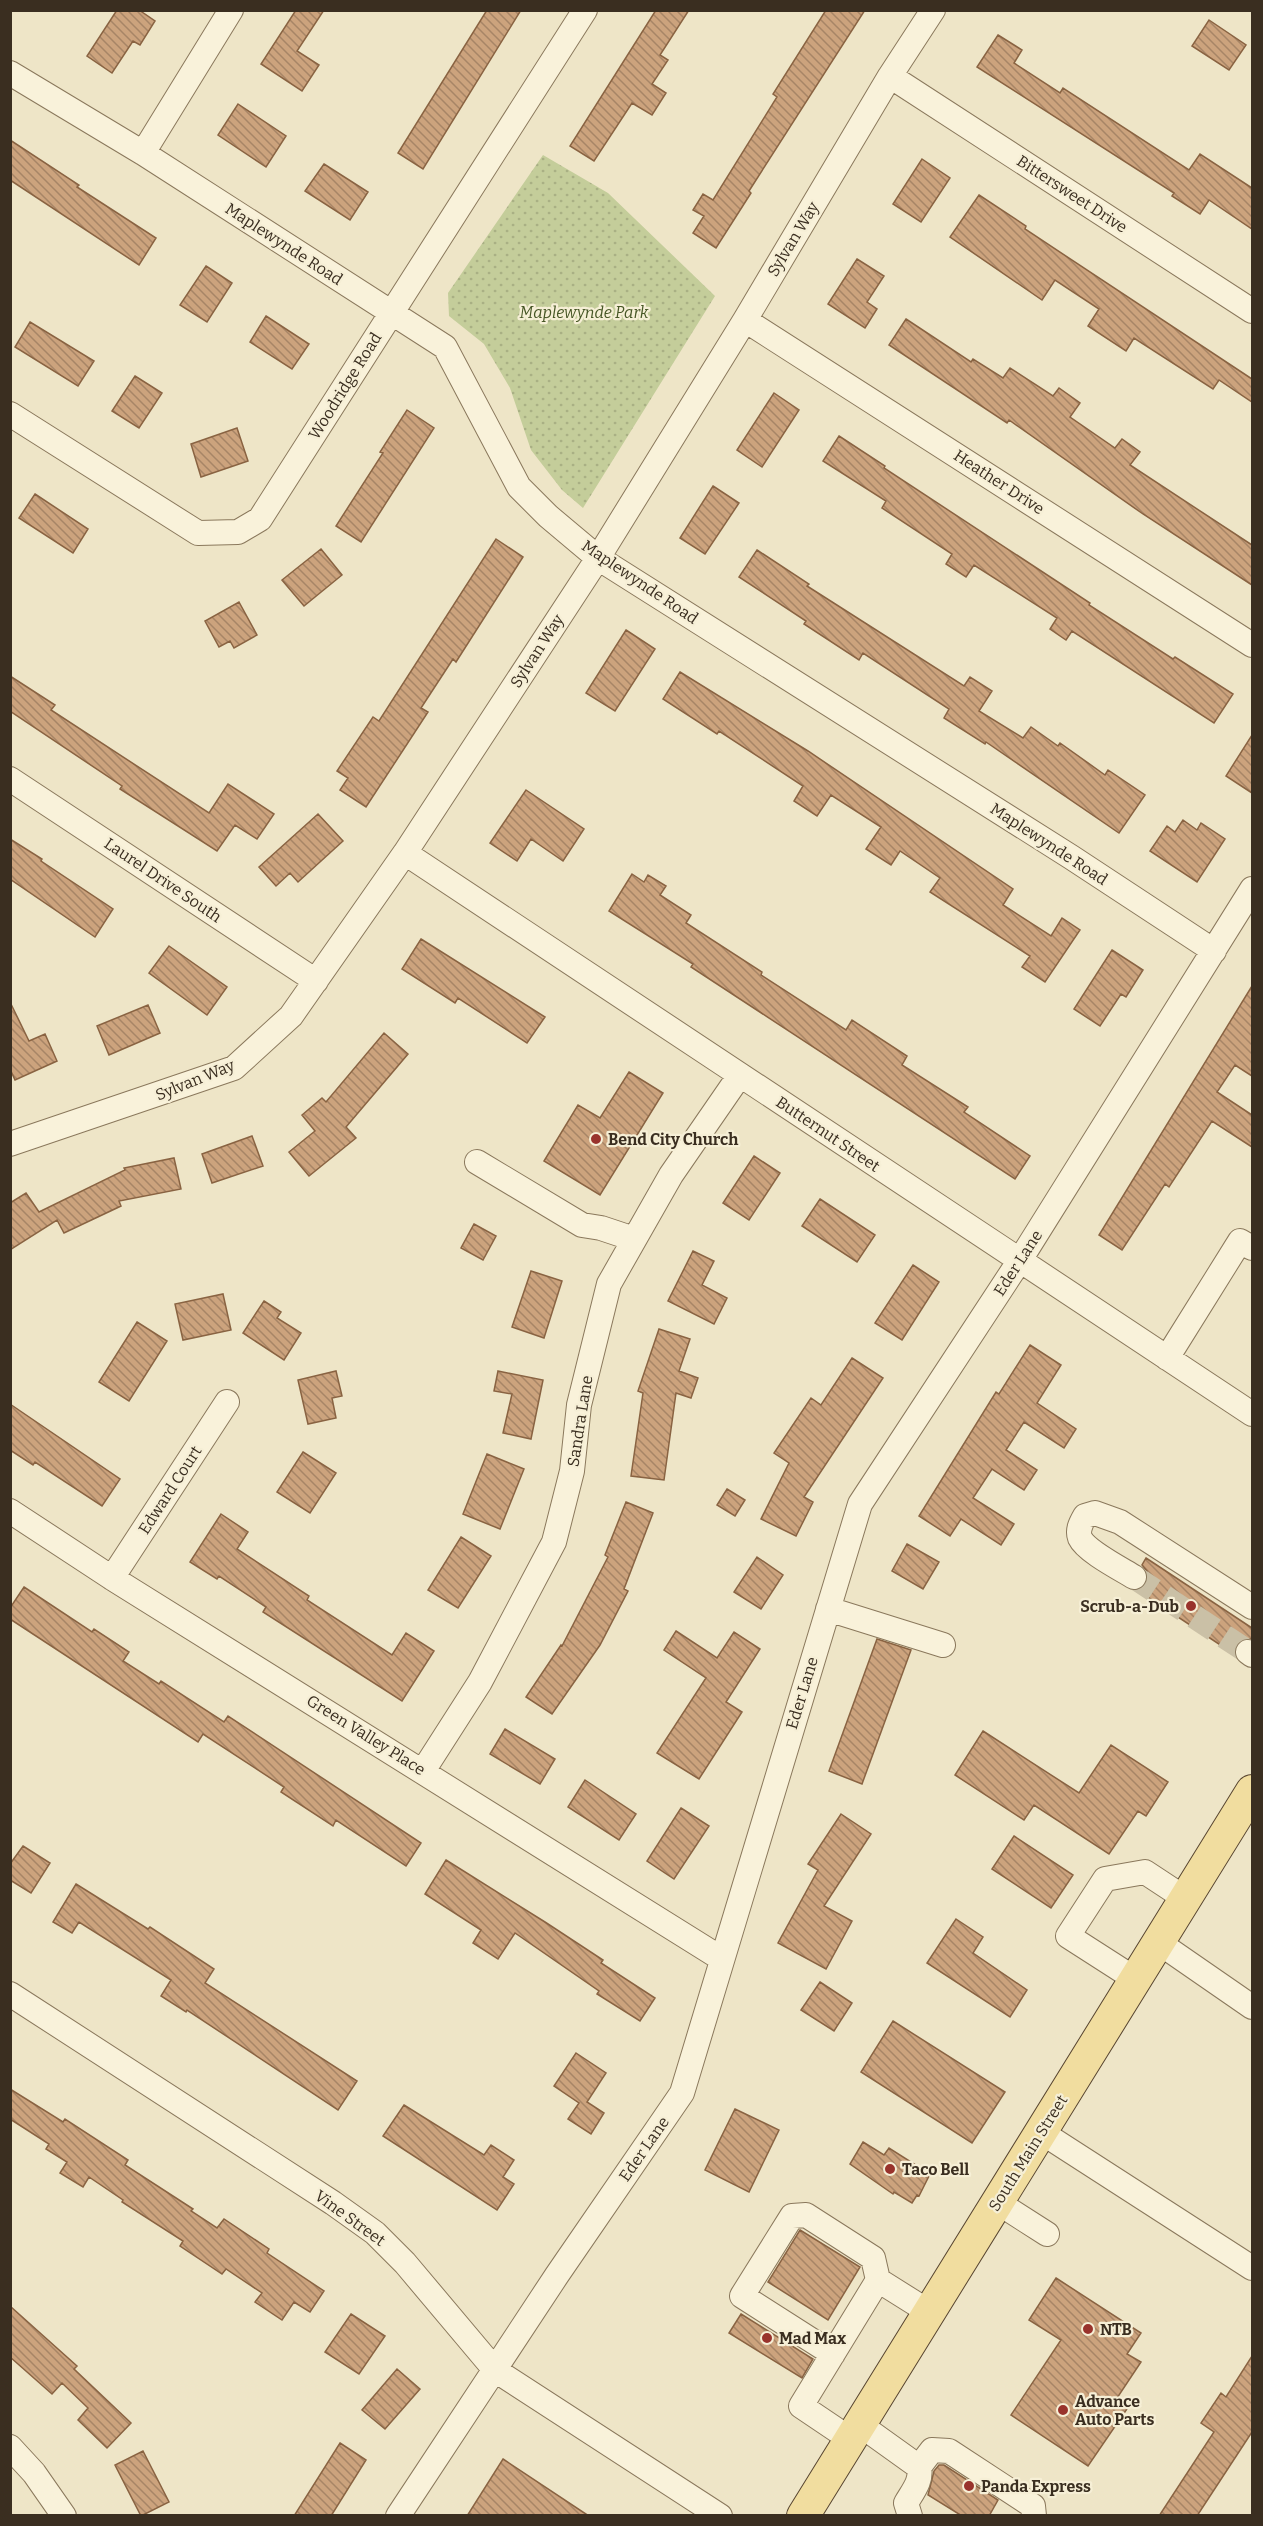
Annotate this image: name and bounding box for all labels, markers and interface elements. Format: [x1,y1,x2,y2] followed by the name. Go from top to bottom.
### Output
[1013,151,1131,237] street label: Bittersweet Drive
[763,198,823,280] street label: Sylvan Way
[222,199,347,289] street label: Maplewynde Road
[520,303,649,322] park label: Maplewynde Park
[304,329,386,443] street label: Woodridge Road
[950,446,1048,518] street label: Heather Drive
[578,536,702,628] street label: Maplewynde Road
[506,610,568,691] street label: Sylvan Way
[987,799,1112,889] street label: Maplewynde Road
[101,834,225,926] street label: Laurel Drive South
[153,1055,238,1104] street label: Sylvan Way
[772,1092,884,1176] street label: Butternut Street
[608,1130,738,1149] place label: Bend City Church
[589,1132,603,1146] marker: Bend City Church
[990,1227,1046,1299] street label: Eder Lane
[563,1374,597,1468] street label: Sandra Lane
[134,1442,206,1538] street label: Edward Court
[1080,1597,1179,1616] place label: Scrub-a-Dub
[1184,1599,1198,1613] marker: Scrub-a-Dub
[782,1655,822,1731] street label: Eder Lane
[303,1691,429,1779] street label: Green Valley Place
[985,2091,1071,2215] street label: South Main Street
[615,2113,673,2185] street label: Eder Lane
[902,2160,969,2179] place label: Taco Bell
[883,2162,897,2176] marker: Taco Bell
[311,2186,389,2250] street label: Vine Street
[1100,2320,1132,2339] place label: NTB
[1081,2322,1095,2336] marker: NTB
[779,2329,846,2348] place label: Mad Max
[760,2331,774,2345] marker: Mad Max
[1075,2392,1154,2429] place label: Advance Auto Parts
[1056,2403,1070,2417] marker: Advance Auto Parts
[981,2477,1091,2496] place label: Panda Express
[962,2479,976,2493] marker: Panda Express

